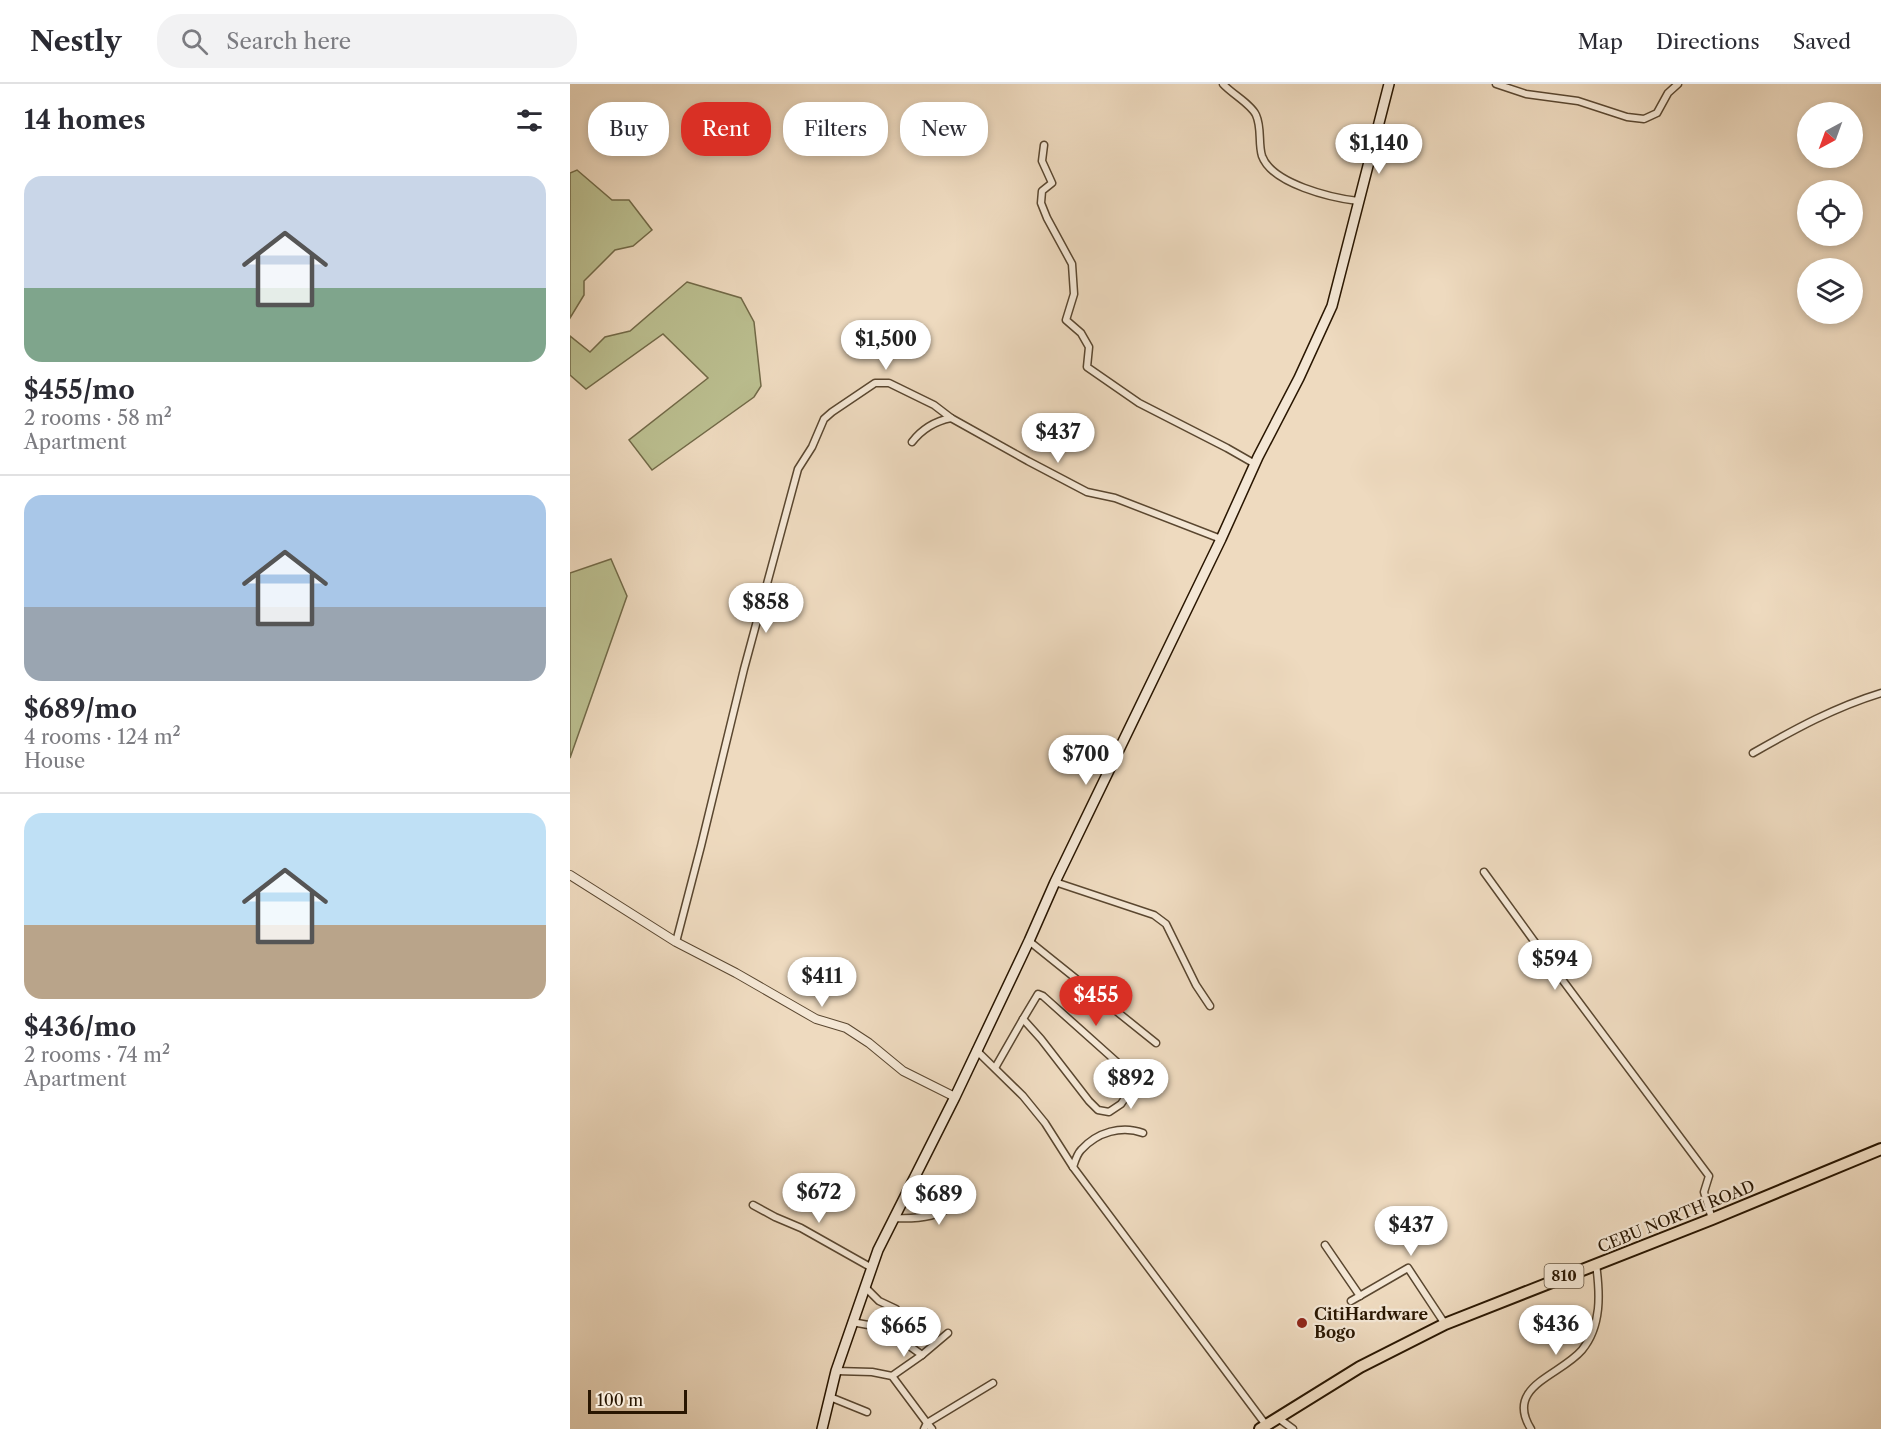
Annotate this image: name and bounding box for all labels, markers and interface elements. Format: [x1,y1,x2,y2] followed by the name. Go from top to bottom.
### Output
[157,14,577,68] search box
[30,24,121,58] text: Nestly
[178,25,211,58] icon: search
[226,28,351,55] text: Search here
[1578,29,1623,54] text: Map
[1656,29,1760,54] text: Directions
[1793,29,1851,54] text: Saved
[588,102,669,156] chip: Buy
[681,102,771,156] chip: Rent
[783,102,888,156] chip: Filters
[900,102,988,156] chip: New
[1797,102,1863,168] north arrow
[1797,102,1863,324] map controls
[24,104,146,136] text: 14 homes
[513,104,546,137] icon: filters
[1330,124,1428,175] pin: $1,140
[1349,131,1409,155] text: $1,140
[1797,180,1863,246] button: locate
[231,215,339,323] icon: home
[1797,258,1863,324] button: layers
[837,320,935,371] pin: $1,500
[855,327,917,351] text: $1,500
[24,374,135,406] text: $455/mo
[24,406,172,430] text: 2 rooms · 58 m²
[1022,413,1094,464] pin: $437
[1036,420,1080,444] text: $437
[24,430,127,454] text: Apartment
[231,534,339,642] icon: home
[730,583,802,634] pin: $858
[743,590,789,614] text: $858
[24,693,137,725] text: $689/mo
[24,725,181,749] text: 4 rooms · 124 m²
[1050,735,1122,786] pin: $700
[1062,742,1110,766] text: $700
[24,749,85,773] text: House
[231,852,339,960] icon: home
[1519,940,1591,991] pin: $594
[1532,947,1578,971] text: $594
[786,957,858,1008] pin: $411
[801,964,843,988] text: $411
[1060,976,1132,1027] pin: $455
[1073,983,1119,1007] text: $455
[24,1011,136,1043] text: $436/mo
[24,1043,170,1067] text: 2 rooms · 74 m²
[1095,1059,1167,1110] pin: $892
[1107,1066,1155,1090] text: $892
[24,1067,127,1091] text: Apartment
[783,1173,855,1224] pin: $672
[903,1175,975,1226] pin: $689
[1594,1175,1758,1257] street label: CEBU NORTH ROAD
[796,1180,842,1204] text: $672
[915,1182,963,1206] text: $689
[1375,1206,1447,1257] pin: $437
[1389,1213,1433,1237] text: $437
[1544,1264,1584,1288] road number: 810
[1314,1304,1428,1342] place label: CitiHardware Bogo
[1520,1305,1592,1356] pin: $436
[868,1307,940,1358] pin: $665
[1533,1312,1579,1336] text: $436
[881,1314,927,1338] text: $665
[1295,1316,1309,1330] marker: CitiHardware Bogo
[588,1387,687,1414] scale bar
[597,1390,643,1410] text: 100 m

